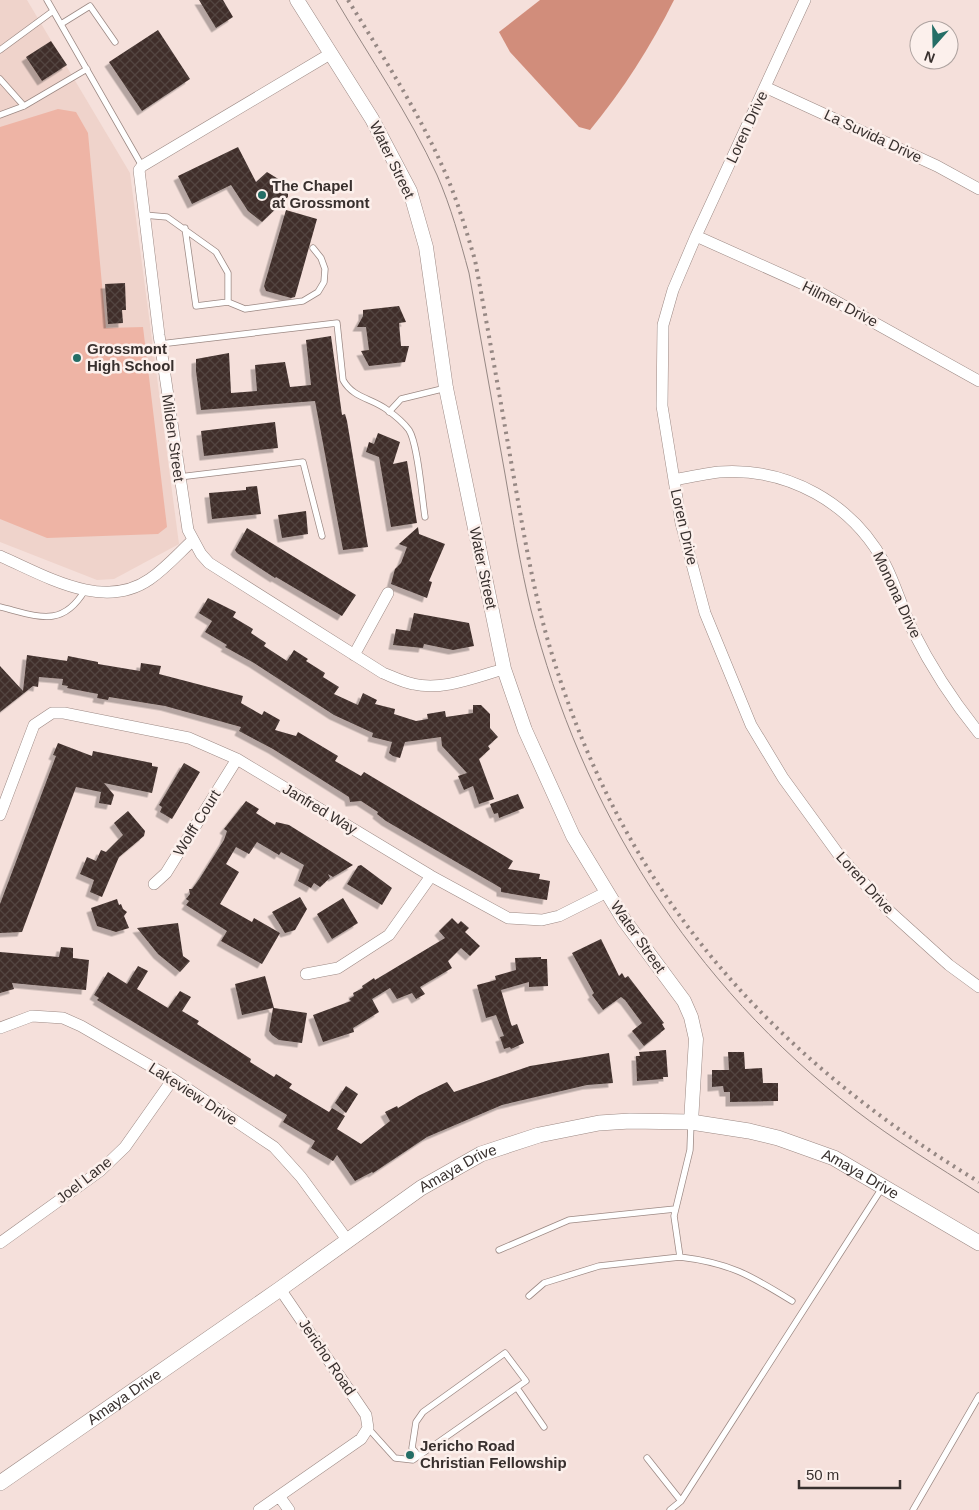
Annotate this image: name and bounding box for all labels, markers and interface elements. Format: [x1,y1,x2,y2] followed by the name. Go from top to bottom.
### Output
[909,20,959,70] north arrow
[922,48,937,66] text: N
[722,88,771,166] street label: Loren Drive
[822,105,925,166] street label: La Suvida Drive
[366,118,419,202] street label: Water Street
[272,177,370,211] place label: The Chapel at Grossmont
[256,189,268,201] marker: The Chapel at Grossmont
[800,277,881,330] street label: Hilmer Drive
[87,340,175,374] place label: Grossmont High School
[71,352,83,364] marker: Grossmont High School
[159,393,188,484] street label: Milden Street
[667,487,701,567] street label: Loren Drive
[466,525,501,611] street label: Water Street
[870,549,925,641] street label: Monona Drive
[280,780,361,838] street label: Janfred Way
[170,786,224,859] street label: Wolff Court
[833,848,898,917] street label: Loren Drive
[607,898,670,977] street label: Water Street
[146,1059,241,1128] street label: Lakeview Drive
[416,1140,499,1195] street label: Amaya Drive
[820,1145,902,1202] street label: Amaya Drive
[53,1153,115,1206] street label: Joel Lane
[296,1315,359,1398] street label: Jericho Road
[84,1365,164,1428] street label: Amaya Drive
[420,1437,567,1471] place label: Jericho Road Christian Fellowship
[404,1449,416,1461] marker: Jericho Road Christian Fellowship
[799,1458,900,1490] scale bar
[806,1466,839,1483] text: 50 m

